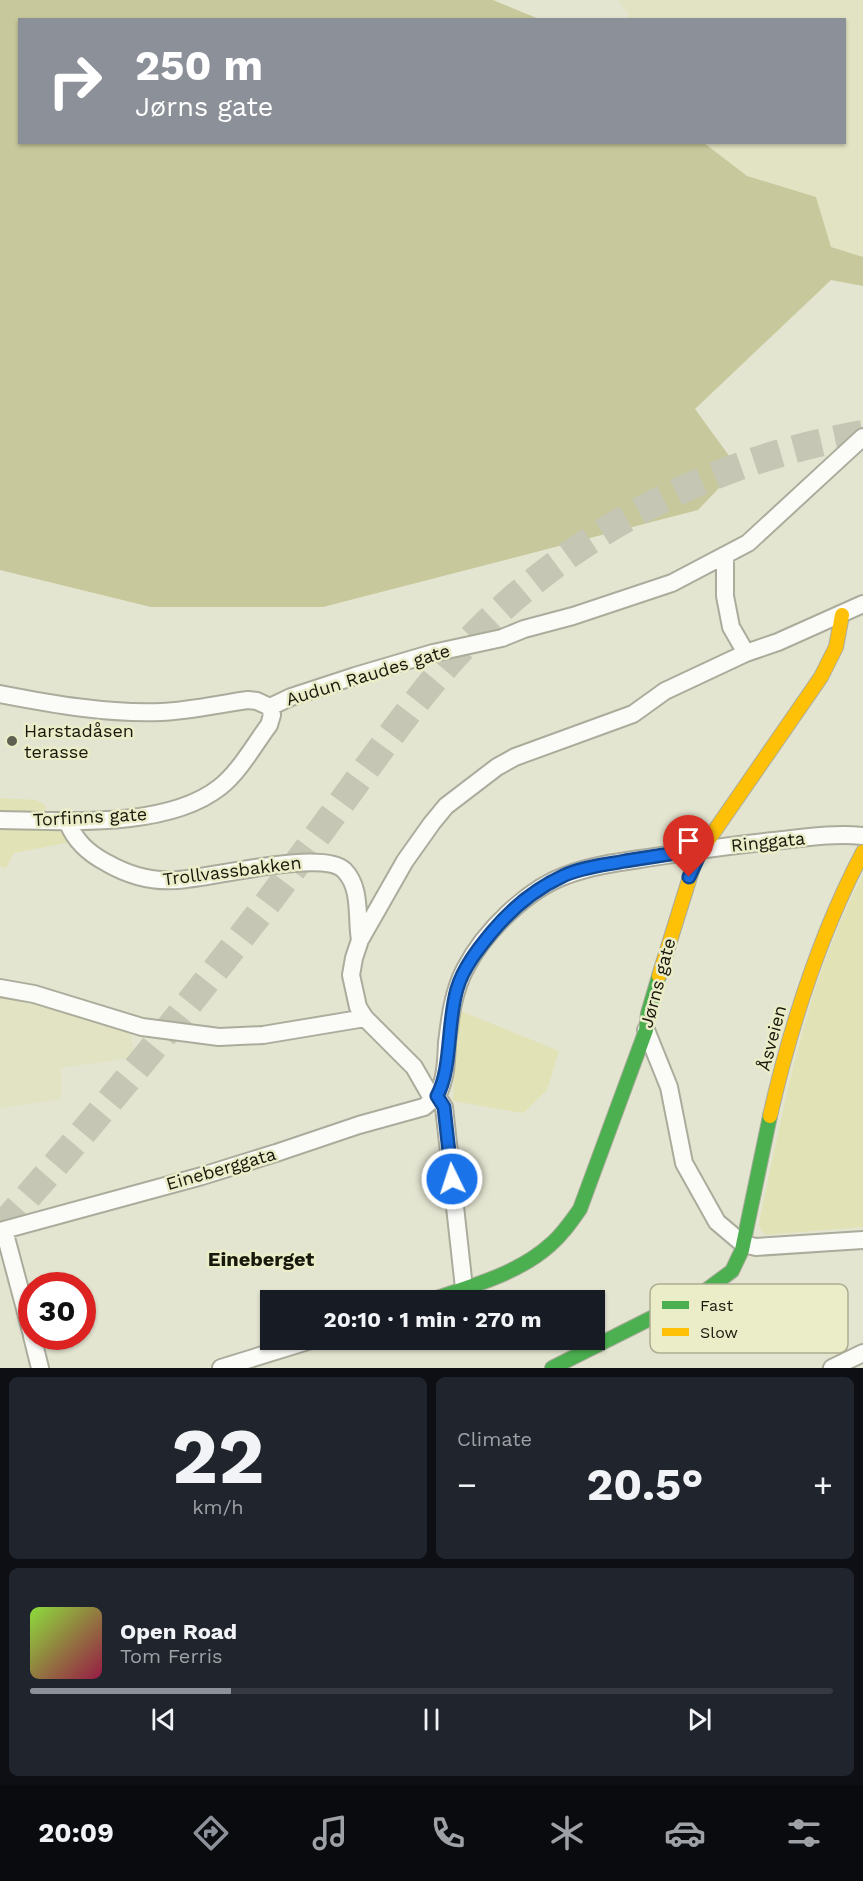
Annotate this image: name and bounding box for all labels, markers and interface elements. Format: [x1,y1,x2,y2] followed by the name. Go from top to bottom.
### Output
[135,41,263,90] text: 250 m
[36,42,114,120] icon: right
[135,91,273,123] text: Jørns gate
[283,640,452,709] street label: Audun Raudes gate
[24,720,134,762] place label: Harstadåsen terasse
[5,734,19,748] marker: Harstadåsen terasse
[32,803,148,830] street label: Torfinns gate
[663,815,714,877] pin
[672,824,705,857] icon: arrive
[730,827,806,856] street label: Ringgata
[161,852,302,889] street label: Trollvassbakken
[635,936,680,1030] street label: Jørns gate
[753,1003,790,1073] street label: Åsveien
[164,1143,278,1194] street label: Eineberggata
[420,1147,484,1211] position arrow
[208,1247,314,1271] district label: Eineberget
[18,1272,96,1350] speed limit sign: 30
[650,1284,848,1353] legend
[700,1296,733,1315] text: Fast
[324,1307,541,1332] text: 20:10 · 1 min · 270 m
[700,1323,738,1342] text: Slow
[172,1410,264,1502] text: 22
[457,1427,532,1451] text: Climate
[587,1458,703,1511] text: 20.5°
[457,1465,477,1504] text: −
[813,1465,833,1504] text: +
[192,1495,244,1519] text: km/h
[120,1619,237,1644] text: Open Road
[120,1644,223,1668] text: Tom Ferris
[147,1703,180,1736] icon: previous
[415,1703,448,1736] icon: pause
[683,1703,716,1736] icon: next
[190,1812,232,1854] icon: directions
[309,1812,351,1854] icon: music
[427,1812,469,1854] icon: phone
[546,1812,588,1854] icon: climate
[664,1812,706,1854] icon: car
[783,1812,825,1854] icon: filters
[38,1817,114,1849] text: 20:09

